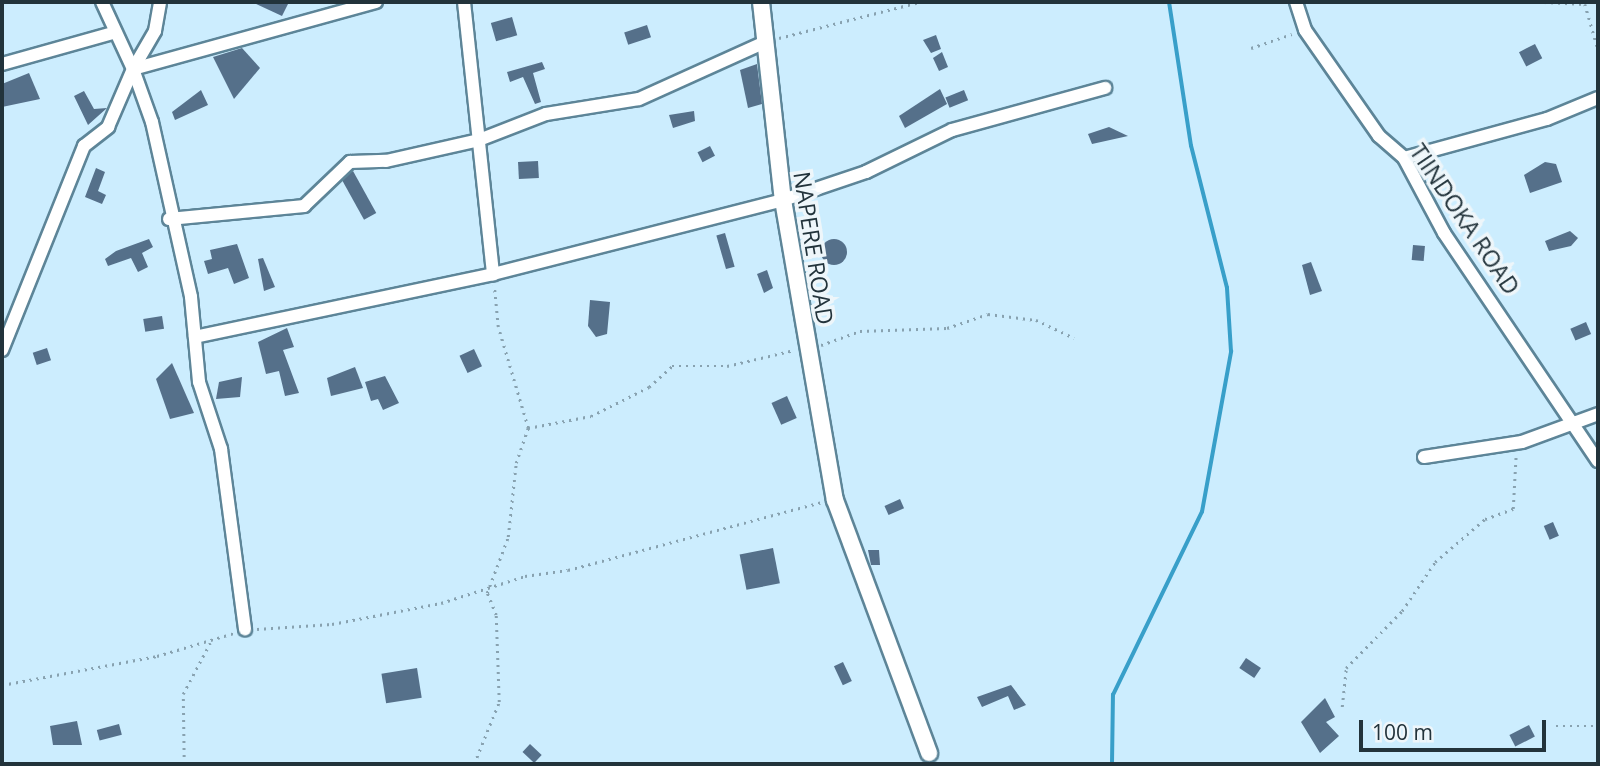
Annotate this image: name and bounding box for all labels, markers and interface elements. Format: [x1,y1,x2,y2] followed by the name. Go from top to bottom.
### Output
[1405,139,1525,299] street label: TIINDOKA ROAD
[788,169,840,327] street label: NAPERE ROAD
[1362,706,1549,750] scale bar
[1372,718,1433,746] text: 100 m

